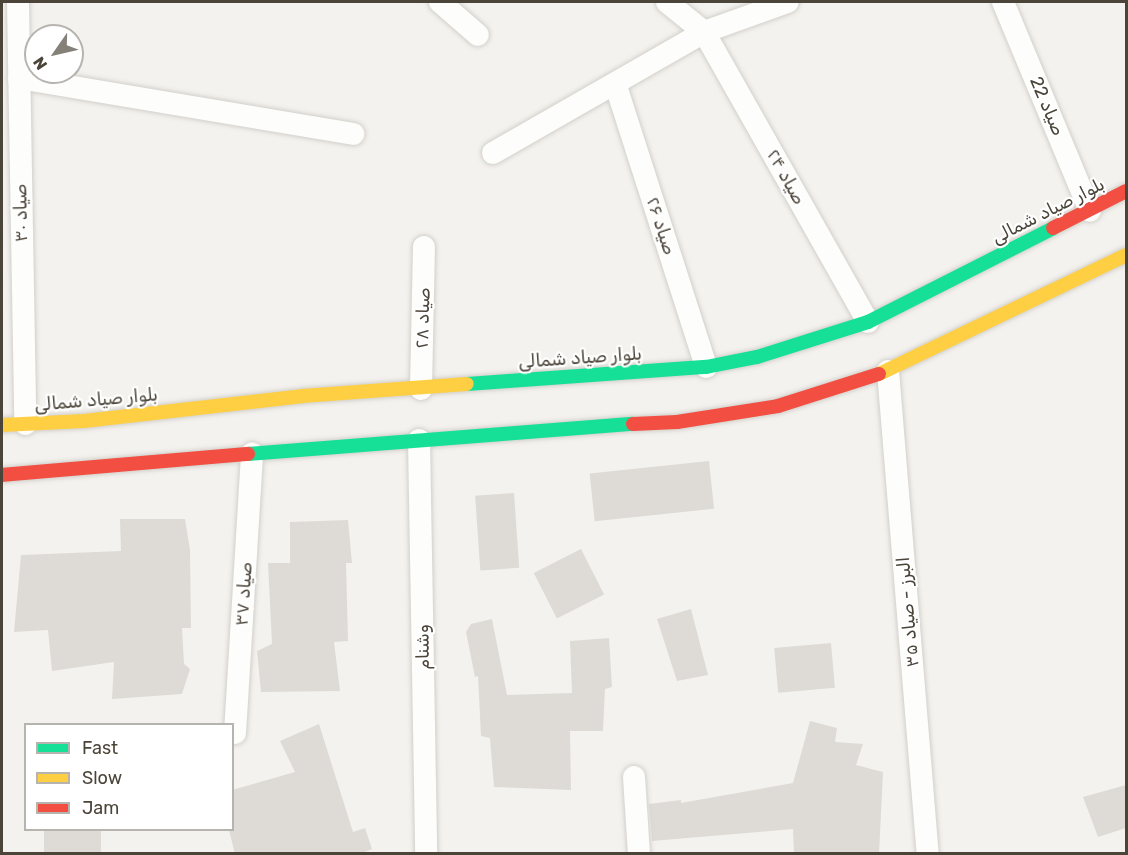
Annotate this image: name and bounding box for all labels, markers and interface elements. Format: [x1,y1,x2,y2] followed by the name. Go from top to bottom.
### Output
[24,24,84,84] north arrow
[29,53,51,73] text: N
[1025,73,1069,139] street label: صیاد 22
[762,146,810,208] street label: صیاد ۲۴
[988,173,1108,249] street label: بلوار صیاد شمالی
[10,184,32,242] street label: صیاد ۳۰
[642,194,680,258] street label: صیاد ۲۶
[411,287,435,349] street label: صیاد ۲۸
[518,343,642,373] street label: بلوار صیاد شمالی
[33,384,159,416] street label: بلوار صیاد شمالی
[892,556,924,668] street label: البرز - صیاد ۳۵
[231,561,257,627] street label: صیاد ۳۷
[412,624,434,670] street label: وشنام
[24,723,234,831] legend
[82,737,118,759] text: Fast
[82,767,122,789] text: Slow
[82,797,119,819] text: Jam

